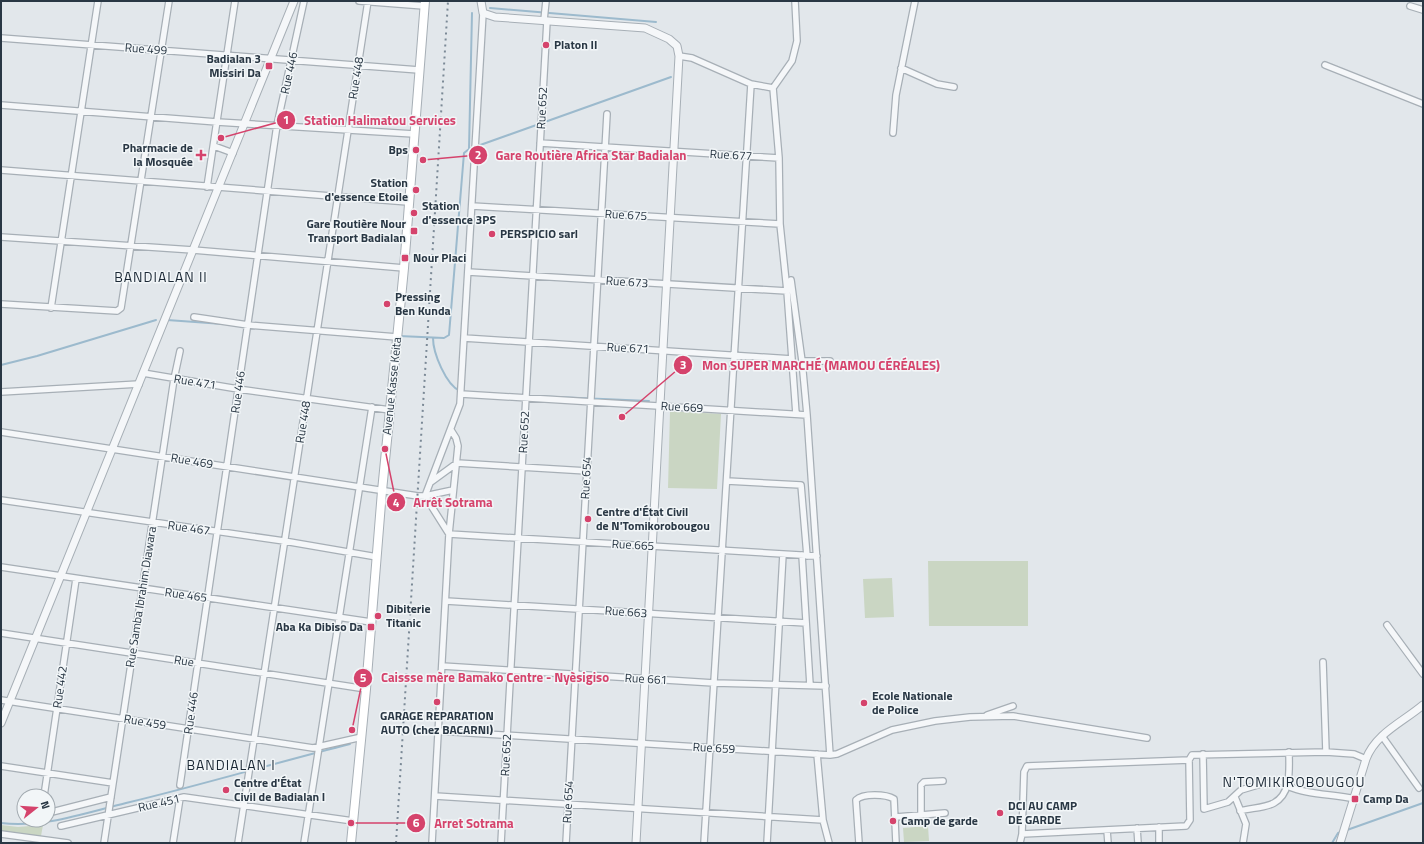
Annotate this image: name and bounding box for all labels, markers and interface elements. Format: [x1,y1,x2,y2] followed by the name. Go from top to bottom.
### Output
[554,35,597,54] place label: Platon II
[124,38,168,59] street label: Rue 499
[541,40,551,50] marker: Platon II
[206,49,261,82] place label: Badialan 3 Missiri Da
[275,50,302,96] street label: Rue 446
[343,55,368,100] street label: Rue 448
[264,61,274,71] marker: Badialan 3 Missiri Da
[531,86,552,130] street label: Rue 652
[276,107,464,132] callout: Station Halimatou Services
[283,110,289,129] text: 1
[304,110,456,130] text: Station Halimatou Services
[123,138,193,171] place label: Pharmacie de la Mosquée
[388,140,408,159] place label: Bps
[468,143,695,168] callout: Gare Routière Africa Star Badialan
[709,144,753,165] street label: Rue 677
[411,145,421,155] marker: Bps
[475,145,481,164] text: 2
[496,145,686,165] text: Gare Routière Africa Star Badialan
[196,150,206,160] marker: Pharmacie de la Mosquée
[325,173,408,206] place label: Station d'essence Etoile
[411,185,421,195] marker: Station d'essence Etoile
[422,196,496,229] place label: Station d'essence 3PS
[604,204,648,225] street label: Rue 675
[409,208,419,218] marker: Station d'essence 3PS
[306,214,407,247] place label: Gare Routière Nour Transport Badialan
[500,224,578,243] place label: PERSPICIO sarl
[409,226,419,236] marker: Gare Routière Nour Transport Badialan
[487,229,497,239] marker: PERSPICIO sarl
[413,248,466,267] place label: Nour Placi
[400,253,410,263] marker: Nour Placi
[114,266,208,287] district label: BANDIALAN II
[605,271,649,292] street label: Rue 673
[395,287,451,320] place label: Pressing Ben Kunda
[382,299,392,309] marker: Pressing Ben Kunda
[377,336,406,436] street label: Avenue Kasse Keita
[606,337,650,358] street label: Rue 671
[673,353,948,378] callout: Mon SUPER MARCHÉ (MAMOU CÉRÉALES)
[680,355,686,374] text: 3
[702,355,940,375] text: Mon SUPER MARCHÉ (MAMOU CÉRÉALES)
[173,369,218,394] street label: Rue 471
[225,369,250,414] street label: Rue 446
[660,396,704,417] street label: Rue 669
[290,399,315,444] street label: Rue 448
[513,410,534,454] street label: Rue 652
[170,448,215,473] street label: Rue 469
[575,456,596,500] street label: Rue 654
[386,490,501,515] callout: Arrêt Sotrama
[413,492,493,512] text: Arrêt Sotrama
[393,493,400,512] text: 4
[596,502,710,535] place label: Centre d'État Civil de N'Tomikorobougou
[583,514,593,524] marker: Centre d'État Civil de N'Tomikorobougou
[167,515,211,540] street label: Rue 467
[120,525,161,669] street label: Rue Samba Ibrahim Diawara
[611,534,655,555] street label: Rue 665
[164,582,209,607] street label: Rue 465
[386,599,431,632] place label: Dibiterie Titanic
[604,601,648,622] street label: Rue 663
[373,611,383,621] marker: Dibiterie Titanic
[276,617,363,636] place label: Aba Ka Dibiso Da
[366,622,376,632] marker: Aba Ka Dibiso Da
[173,650,195,671] street label: Rue
[47,665,72,709] street label: Rue 442
[353,665,617,690] callout: Caissse mère Bamako Centre - Nyèsigiso
[381,667,609,687] text: Caissse mère Bamako Centre - Nyèsigiso
[360,668,367,687] text: 5
[624,668,668,689] street label: Rue 661
[872,686,953,719] place label: Ecole Nationale de Police
[178,690,203,735] street label: Rue 446
[432,697,442,707] marker: GARAGE REPARATION AUTO (chez BACARNI)
[859,698,869,708] marker: Ecole Nationale de Police
[380,706,494,739] place label: GARAGE REPARATION AUTO (chez BACARNI)
[123,709,168,734] street label: Rue 459
[495,733,516,777] street label: Rue 652
[692,737,736,758] street label: Rue 659
[186,754,276,775] district label: BANDIALAN I
[1223,771,1365,792] district label: N'TOMIKIROBOUGOU
[234,773,325,806] place label: Centre d'État Civil de Badialan I
[557,780,578,824] street label: Rue 654
[221,785,231,795] marker: Centre d'État Civil de Badialan I
[16,788,56,828] north arrow
[136,788,182,817] street label: Rue 451
[1363,789,1409,808] place label: Camp Da
[1350,794,1360,804] marker: Camp Da
[1008,796,1077,829] place label: DCI AU CAMP DE GARDE
[37,799,54,811] text: N
[995,808,1005,818] marker: DCI AU CAMP DE GARDE
[406,811,522,836] callout: Arret Sotrama
[901,811,978,830] place label: Camp de garde
[413,813,420,832] text: 6
[434,813,514,833] text: Arret Sotrama
[888,816,898,826] marker: Camp de garde

